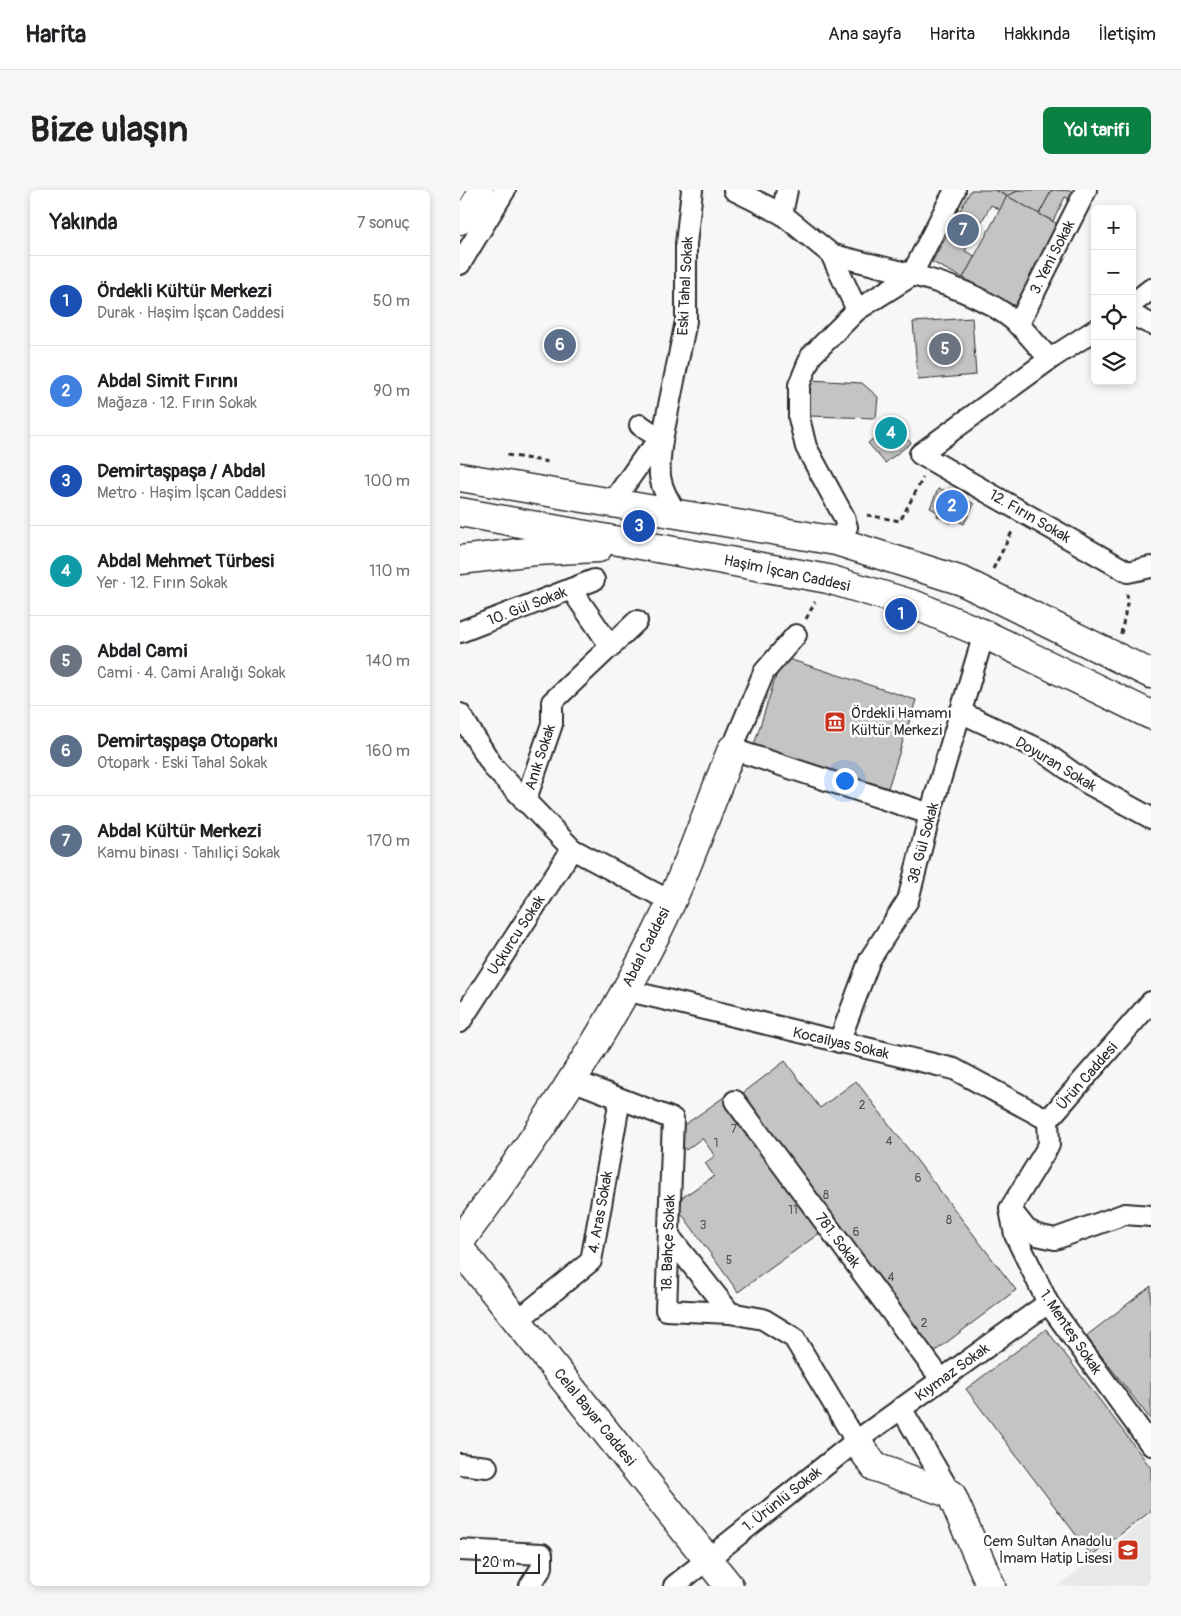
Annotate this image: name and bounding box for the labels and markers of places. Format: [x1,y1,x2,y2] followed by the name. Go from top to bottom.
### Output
[947,211,979,249] pin: 7
[544,326,576,364] pin: 6
[929,330,961,368] pin: 5
[875,414,907,452] pin: 4
[936,487,968,525] pin: 2
[623,507,655,545] pin: 3
[885,595,917,633] pin: 1
[851,704,952,740] place label: Ördekli Hamamı Kültür Merkezi
[823,710,847,734] museum icon: Ördekli Hamamı Kültür Merkezi
[983,1532,1112,1568] place label: Cem Sultan Anadolu İmam Hatip Lisesi
[1116,1538,1140,1562] school or university icon: Cem Sultan Anadolu İmam Hatip Lisesi

